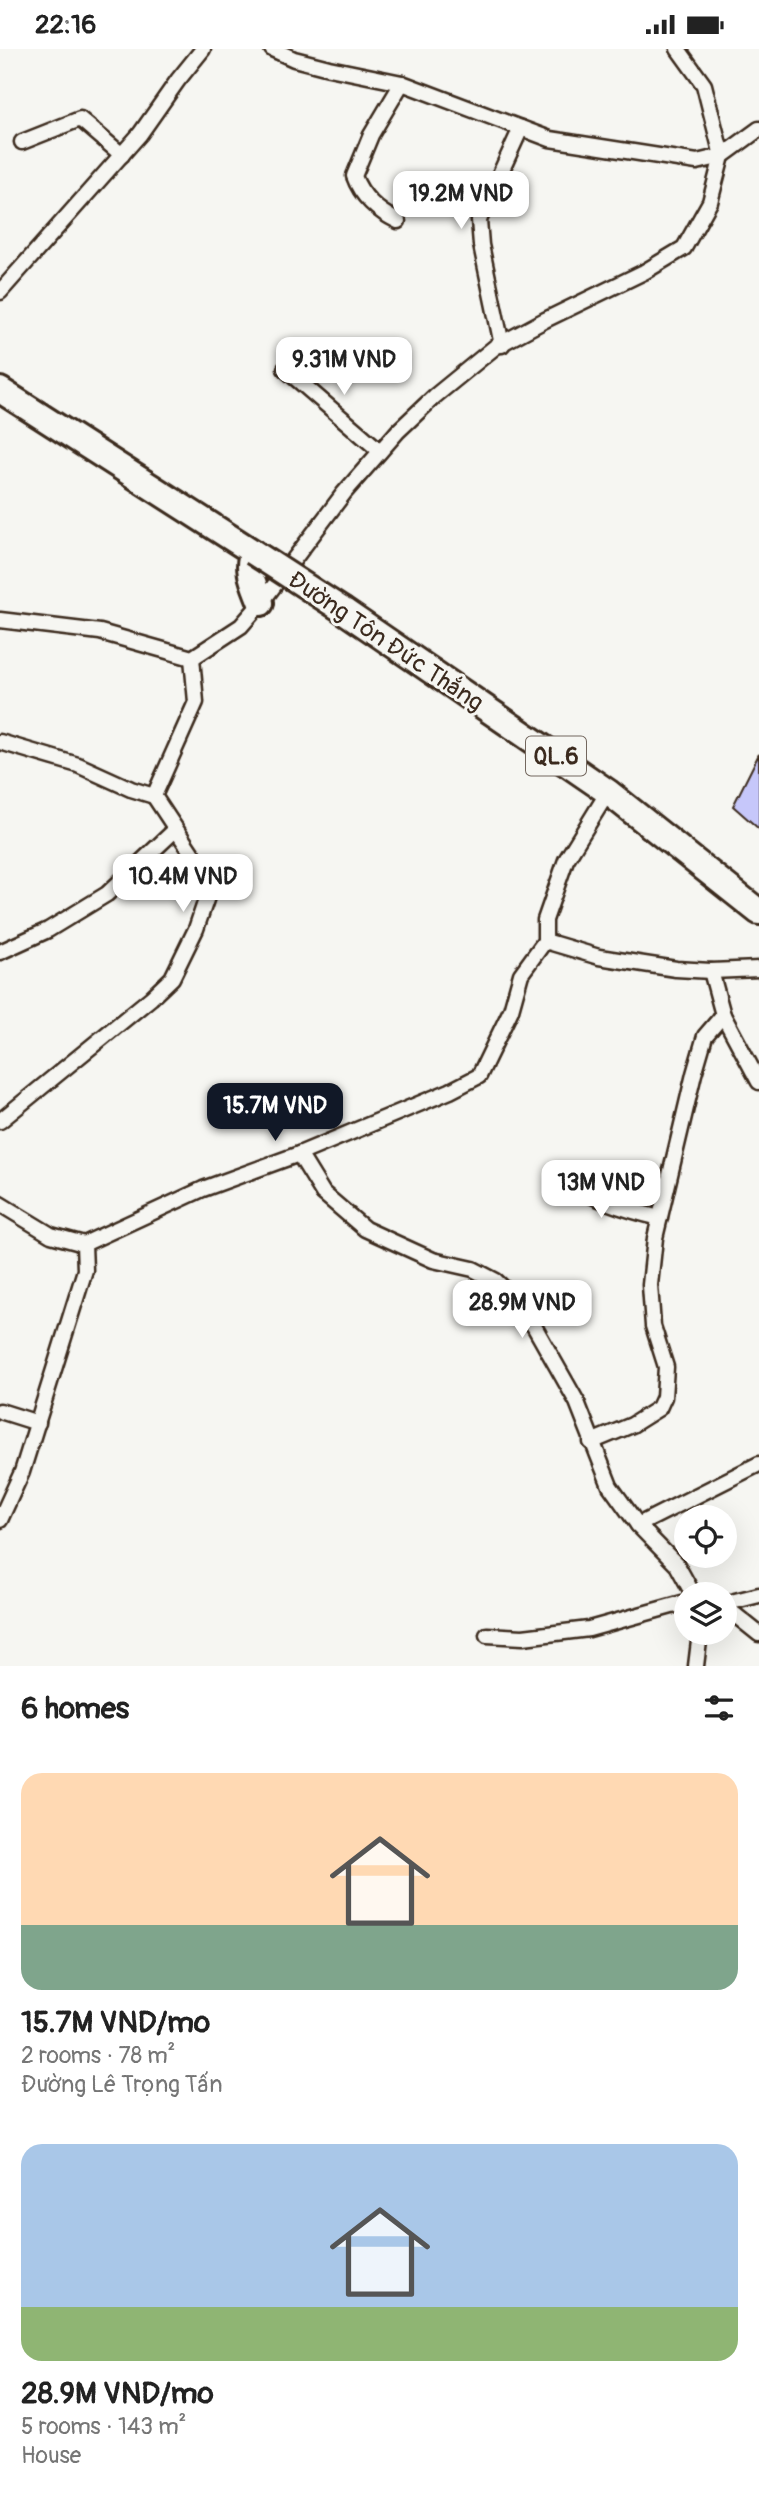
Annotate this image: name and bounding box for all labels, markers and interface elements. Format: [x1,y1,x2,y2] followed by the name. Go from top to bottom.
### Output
[35,9,96,41] text: 22:16
[381,171,541,231] pin: 19.2M VND
[409,179,513,208] text: 19.2M VND
[264,337,424,397] pin: 9.31M VND
[292,345,396,374] text: 9.31M VND
[283,565,489,718] street label: Đường Tôn Đức Thắng
[526,737,586,775] road number: QL.6
[103,855,263,914] pin: 10.4M VND
[129,862,237,891] text: 10.4M VND
[195,1083,355,1143] pin: 15.7M VND
[223,1091,327,1120] text: 15.7M VND
[536,1161,666,1220] pin: 13M VND
[557,1168,645,1197] text: 13M VND
[442,1281,602,1340] pin: 28.9M VND
[469,1288,575,1317] text: 28.9M VND
[674,1505,737,1645] map controls
[674,1505,737,1568] button: locate
[674,1582,737,1645] button: layers
[700,1689,738,1727] icon: filters
[21,1690,129,1727] text: 6 homes
[317,1818,443,1944] icon: home
[21,2004,210,2041] text: 15.7M VND/mo
[21,2041,175,2070] text: 2 rooms · 78 m²
[21,2070,223,2099] text: Đường Lê Trọng Tấn
[317,2189,443,2315] icon: home
[21,2375,214,2412] text: 28.9M VND/mo
[21,2412,186,2441] text: 5 rooms · 143 m²
[21,2441,81,2470] text: House

